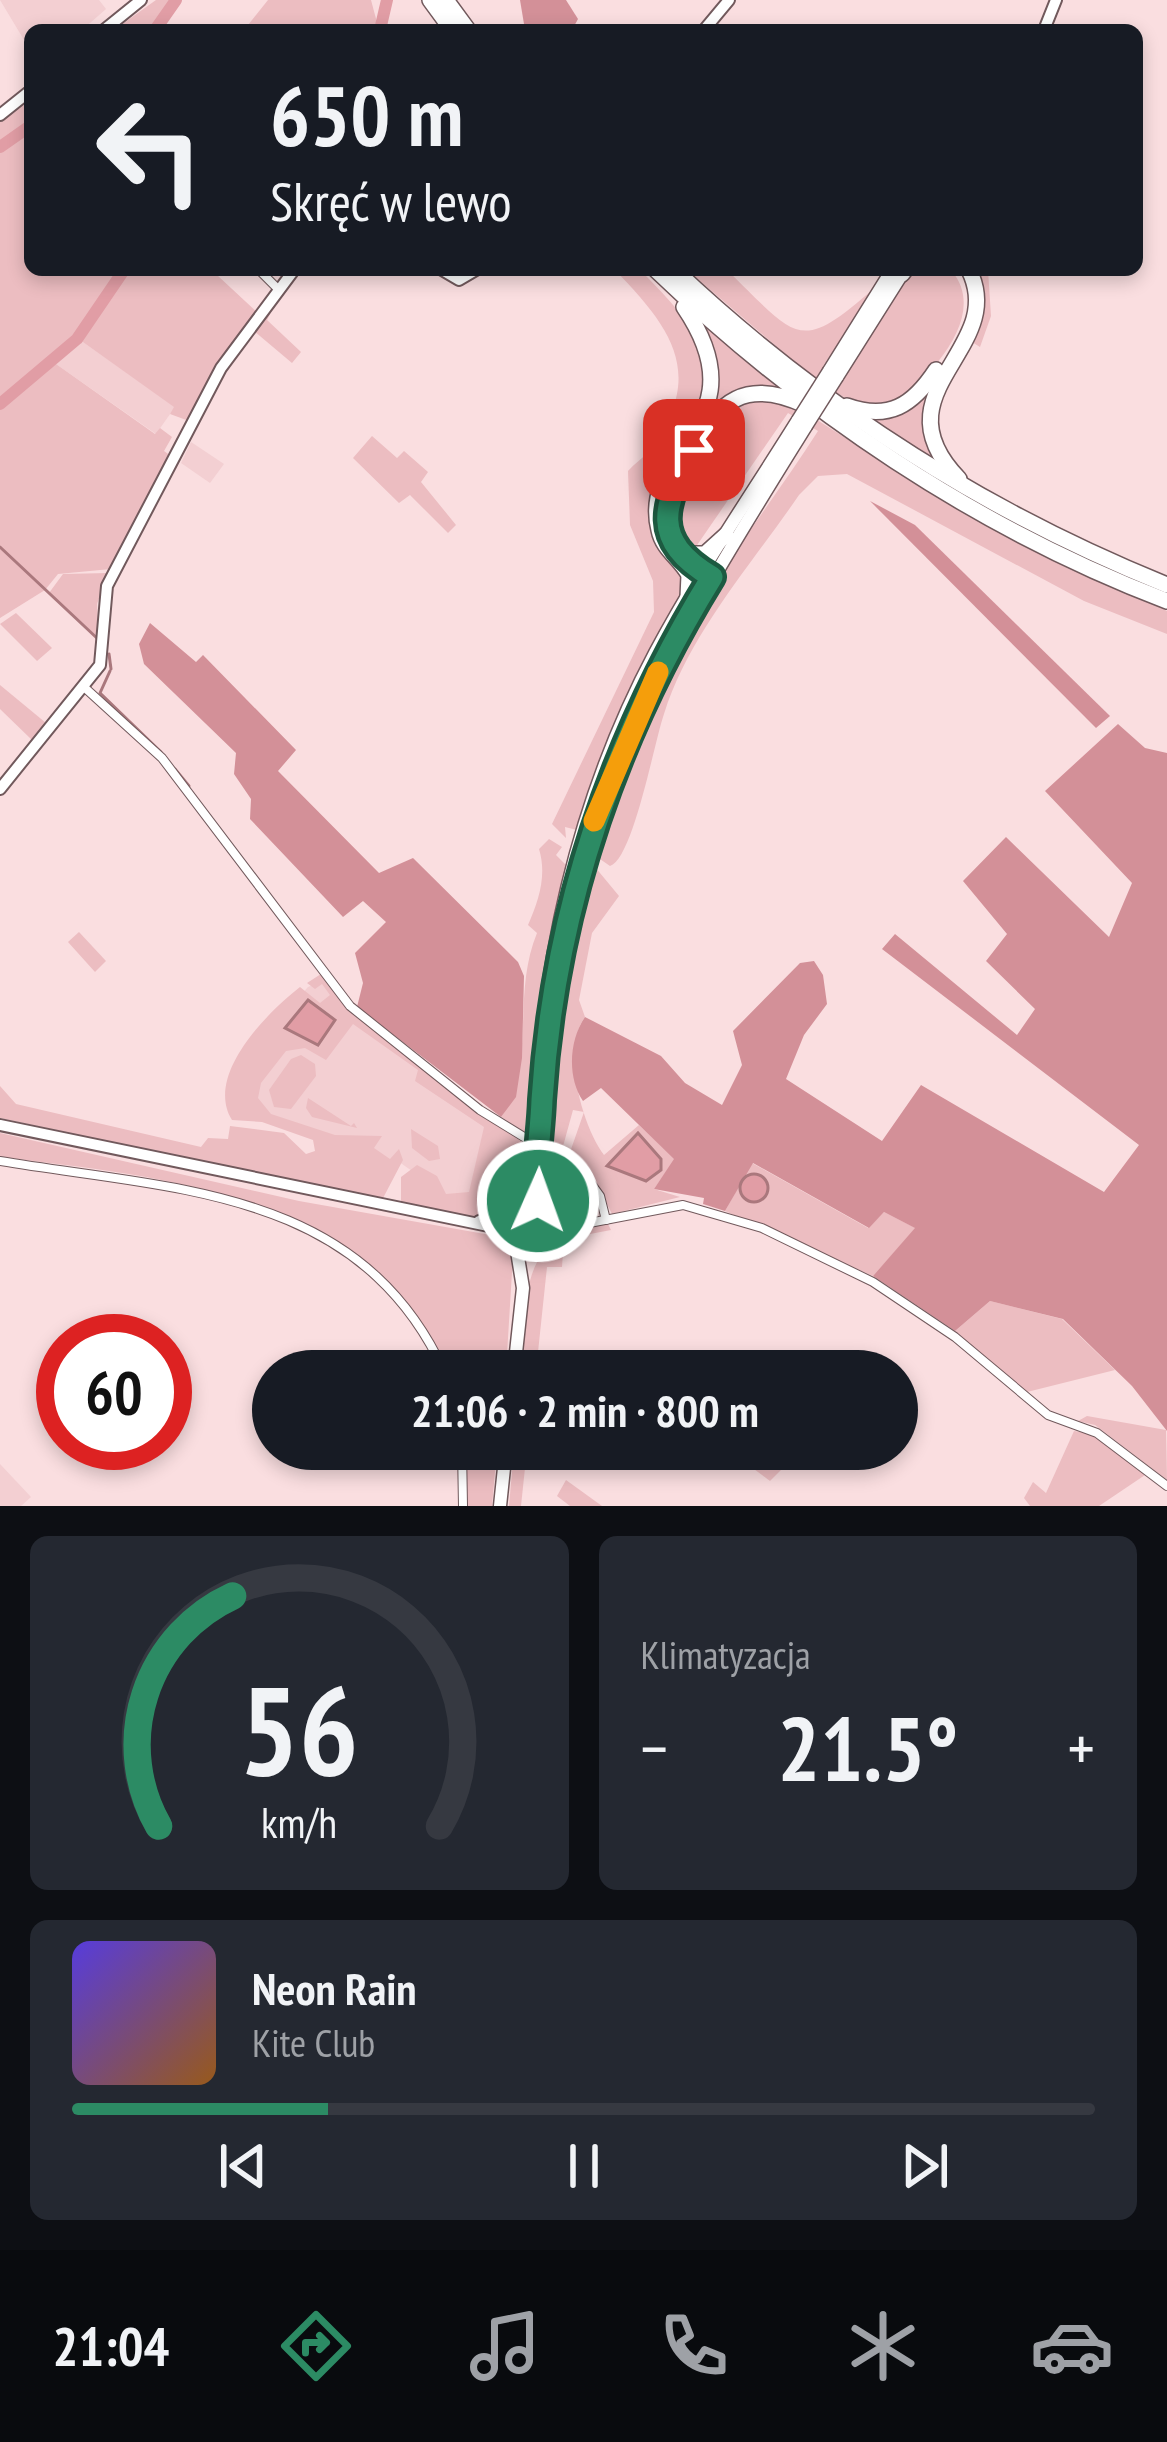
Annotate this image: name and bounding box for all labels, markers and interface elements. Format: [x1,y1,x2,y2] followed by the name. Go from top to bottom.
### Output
[270,60,463,169] text: 650 m
[72,72,228,228] icon: left
[270,166,512,236] text: Skręć w lewo
[643,399,745,501] pin
[661,417,727,483] icon: arrive
[475,1138,601,1264] position arrow
[36,1314,192,1470] speed limit sign: 60
[411,1381,759,1439] text: 21:06 · 2 min · 800 m
[641,1629,811,1680] text: Klimatyzacja
[240,1648,359,1809] text: 56
[777,1689,958,1806] text: 21.5°
[641,1705,668,1790] text: −
[1068,1705,1095,1790] text: +
[261,1794,337,1850] text: km/h
[252,1959,417,2017] text: Neon Rain
[252,2017,375,2068] text: Kite Club
[210,2133,276,2199] icon: previous
[551,2133,617,2199] icon: pause
[892,2133,958,2199] icon: next
[274,2304,358,2388] icon: directions
[463,2304,547,2388] icon: music
[652,2304,736,2388] icon: phone
[841,2304,925,2388] icon: climate
[1030,2304,1114,2388] icon: car
[53,2311,169,2381] text: 21:04

